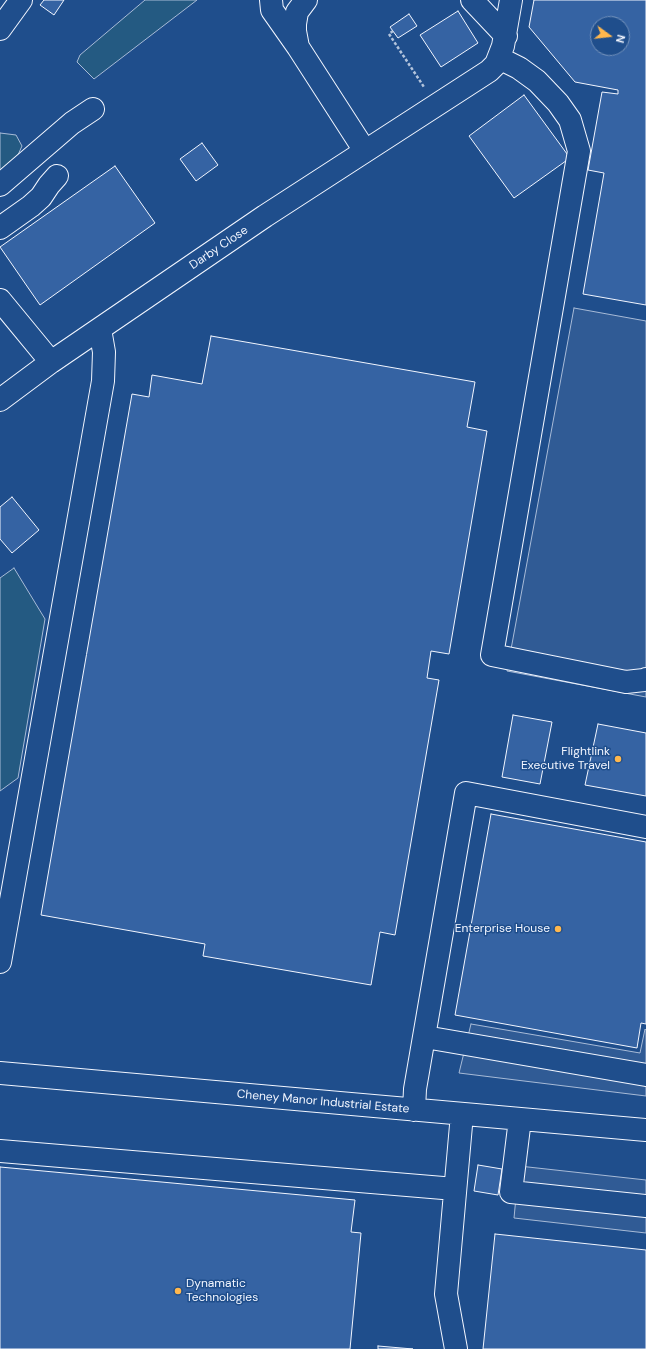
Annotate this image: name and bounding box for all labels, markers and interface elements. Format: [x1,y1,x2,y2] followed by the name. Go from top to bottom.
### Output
[590,16,630,56] north arrow
[613,33,628,45] text: N
[187,223,251,273] street label: Darby Close
[521,745,610,773] place label: Flightlink Executive Travel
[613,754,623,764] marker: Flightlink Executive Travel
[455,922,550,936] place label: Enterprise House
[553,924,563,934] marker: Enterprise House
[236,1087,410,1117] street label: Cheney Manor Industrial Estate
[186,1277,258,1305] place label: Dynamatic Technologies
[173,1286,183,1296] marker: Dynamatic Technologies

